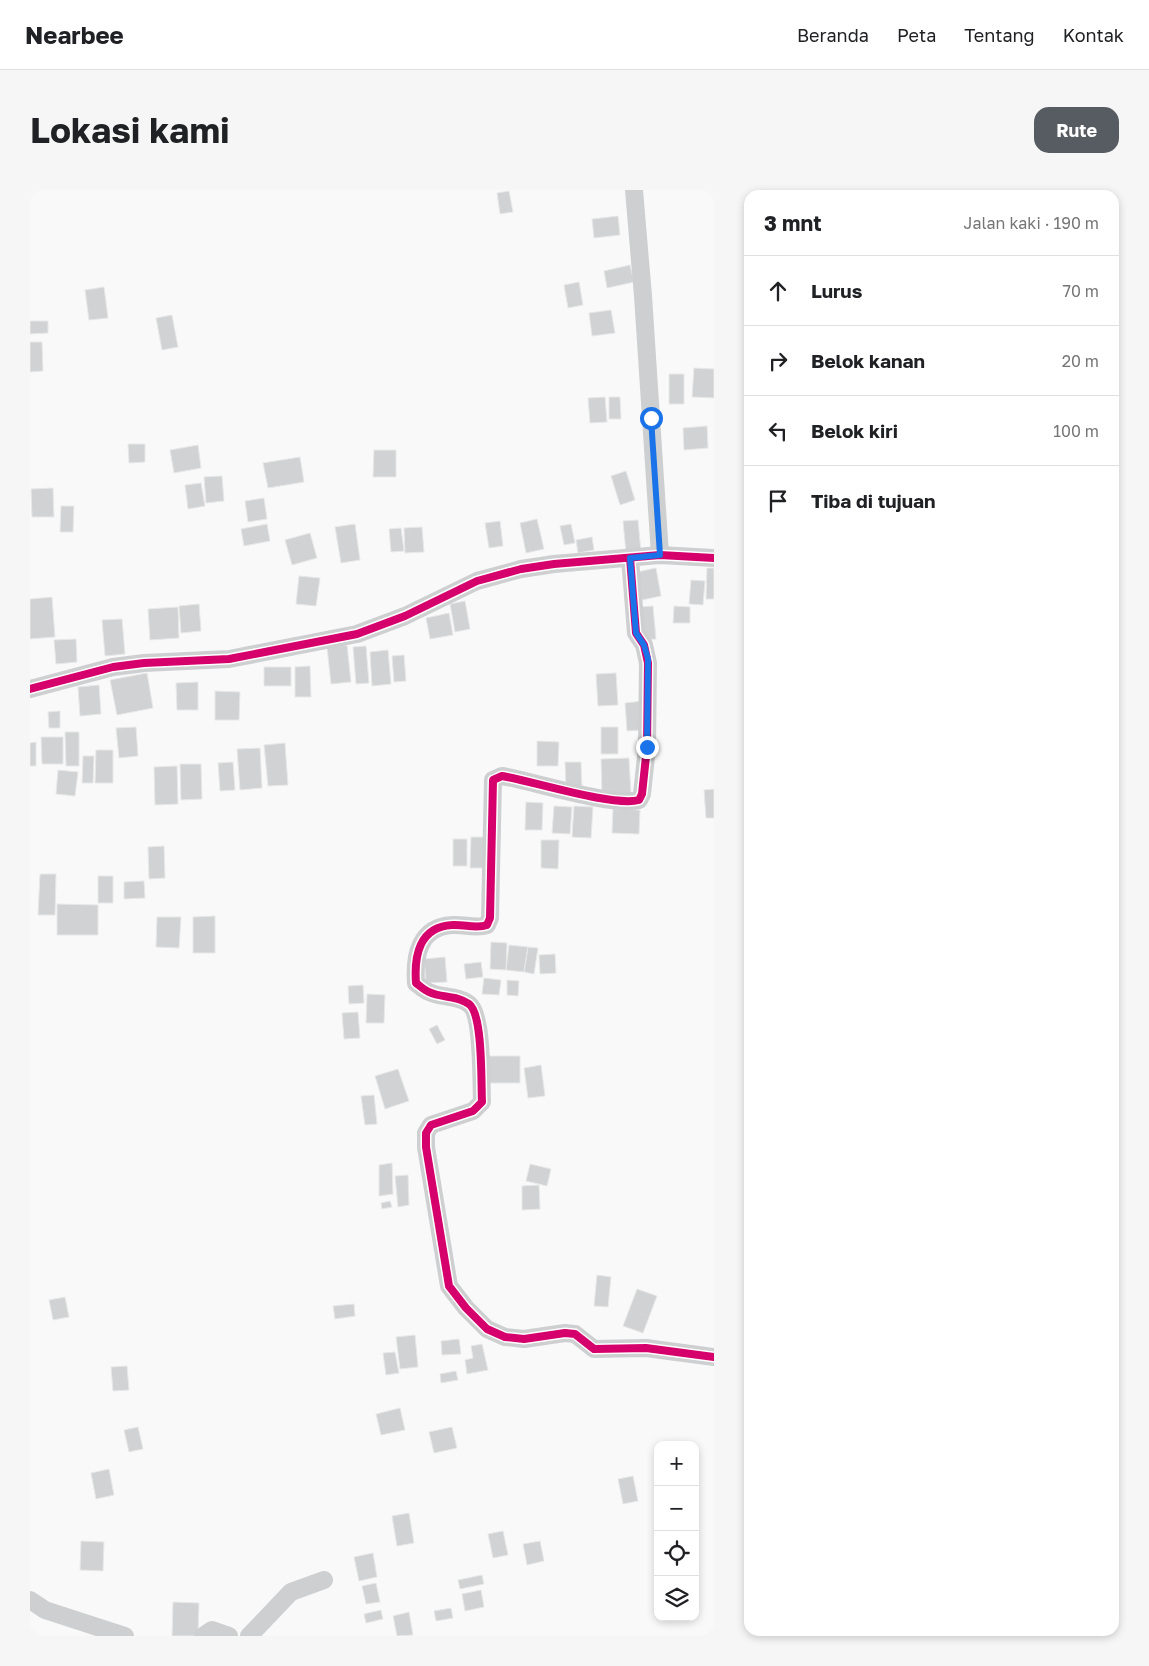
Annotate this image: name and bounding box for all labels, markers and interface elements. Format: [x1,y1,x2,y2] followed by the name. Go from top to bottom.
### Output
[25,20,124,49] text: Nearbee
[797,24,869,46] text: Beranda
[897,24,936,46] text: Peta
[964,24,1035,46] text: Tentang
[1063,24,1124,46] text: Kontak
[1034,107,1119,153] button: Rute
[30,109,230,151] text: Lokasi kami
[764,210,822,236] text: 3 mnt
[964,213,1099,233] text: Jalan kaki · 190 m
[764,277,792,305] icon: ahead
[811,279,862,302] text: Lurus
[1062,281,1099,301] text: 70 m
[764,347,792,375] icon: right
[811,349,925,372] text: Belok kanan
[1062,351,1099,371] text: 20 m
[640,407,663,430] route start
[764,417,792,445] icon: left
[811,419,898,442] text: Belok kiri
[1053,421,1099,441] text: 100 m
[764,487,792,515] icon: arrive
[811,489,936,512] text: Tiba di tujuan
[636,736,659,759] route end
[654,1441,699,1621] map controls
[654,1441,699,1486] button: +
[654,1486,699,1531] button: −
[654,1531,699,1576] button: locate
[654,1576,699,1621] button: layers

